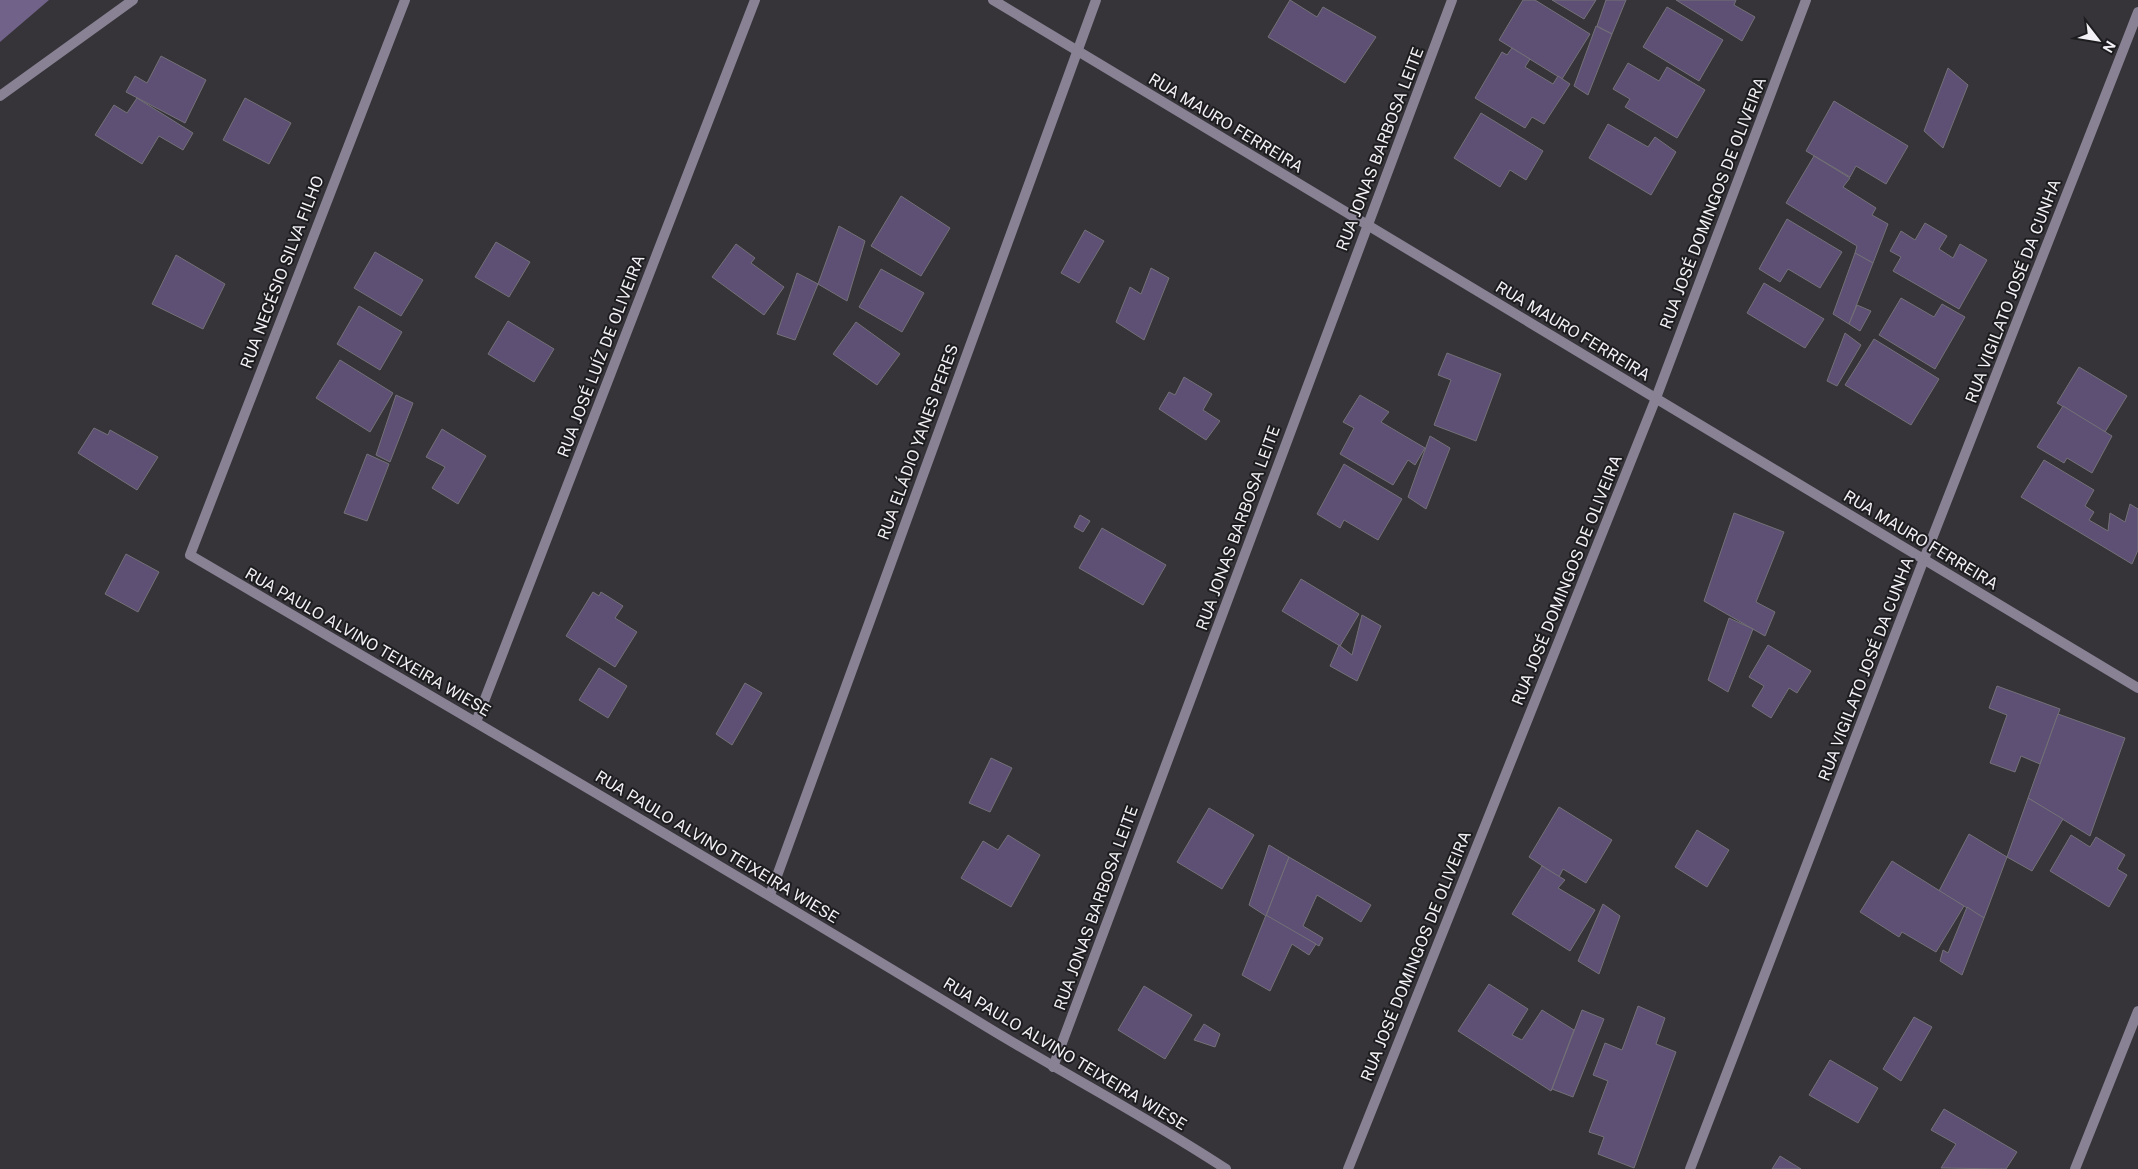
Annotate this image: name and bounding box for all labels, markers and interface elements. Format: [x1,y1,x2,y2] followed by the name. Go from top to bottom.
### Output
[2073,15,2123,65] north arrow
[2099,38,2119,56] text: N
[1332,45,1428,253] street label: RUA JONAS BARBOSA LEITE
[1145,69,1307,177] street label: RUA MAURO FERREIRA
[1655,74,1770,332] street label: RUA JOSÉ DOMINGOS DE OLIVEIRA
[235,173,328,371] street label: RUA NECÉSIO SILVA FILHO
[1961,176,2065,406] street label: RUA VIGILATO JOSÉ DA CUNHA
[553,252,648,460] street label: RUA JOSÉ LUÍZ DE OLIVEIRA
[1492,277,1654,385] street label: RUA MAURO FERREIRA
[873,341,962,542] street label: RUA ELÁDIO YANES PERES
[1192,423,1284,633] street label: RUA JONAS BARBOSA LEITE
[1507,452,1626,708] street label: RUA JOSÉ DOMINGOS DE OLIVEIRA
[1840,486,2002,594] street label: RUA MAURO FERREIRA
[1814,554,1918,784] street label: RUA VIGILATO JOSÉ DA CUNHA
[242,564,494,720] street label: RUA PAULO ALVINO TEIXEIRA WIESE
[592,767,842,927] street label: RUA PAULO ALVINO TEIXEIRA WIESE
[1050,803,1142,1013] street label: RUA JONAS BARBOSA LEITE
[1356,828,1475,1084] street label: RUA JOSÉ DOMINGOS DE OLIVEIRA
[940,974,1190,1134] street label: RUA PAULO ALVINO TEIXEIRA WIESE

